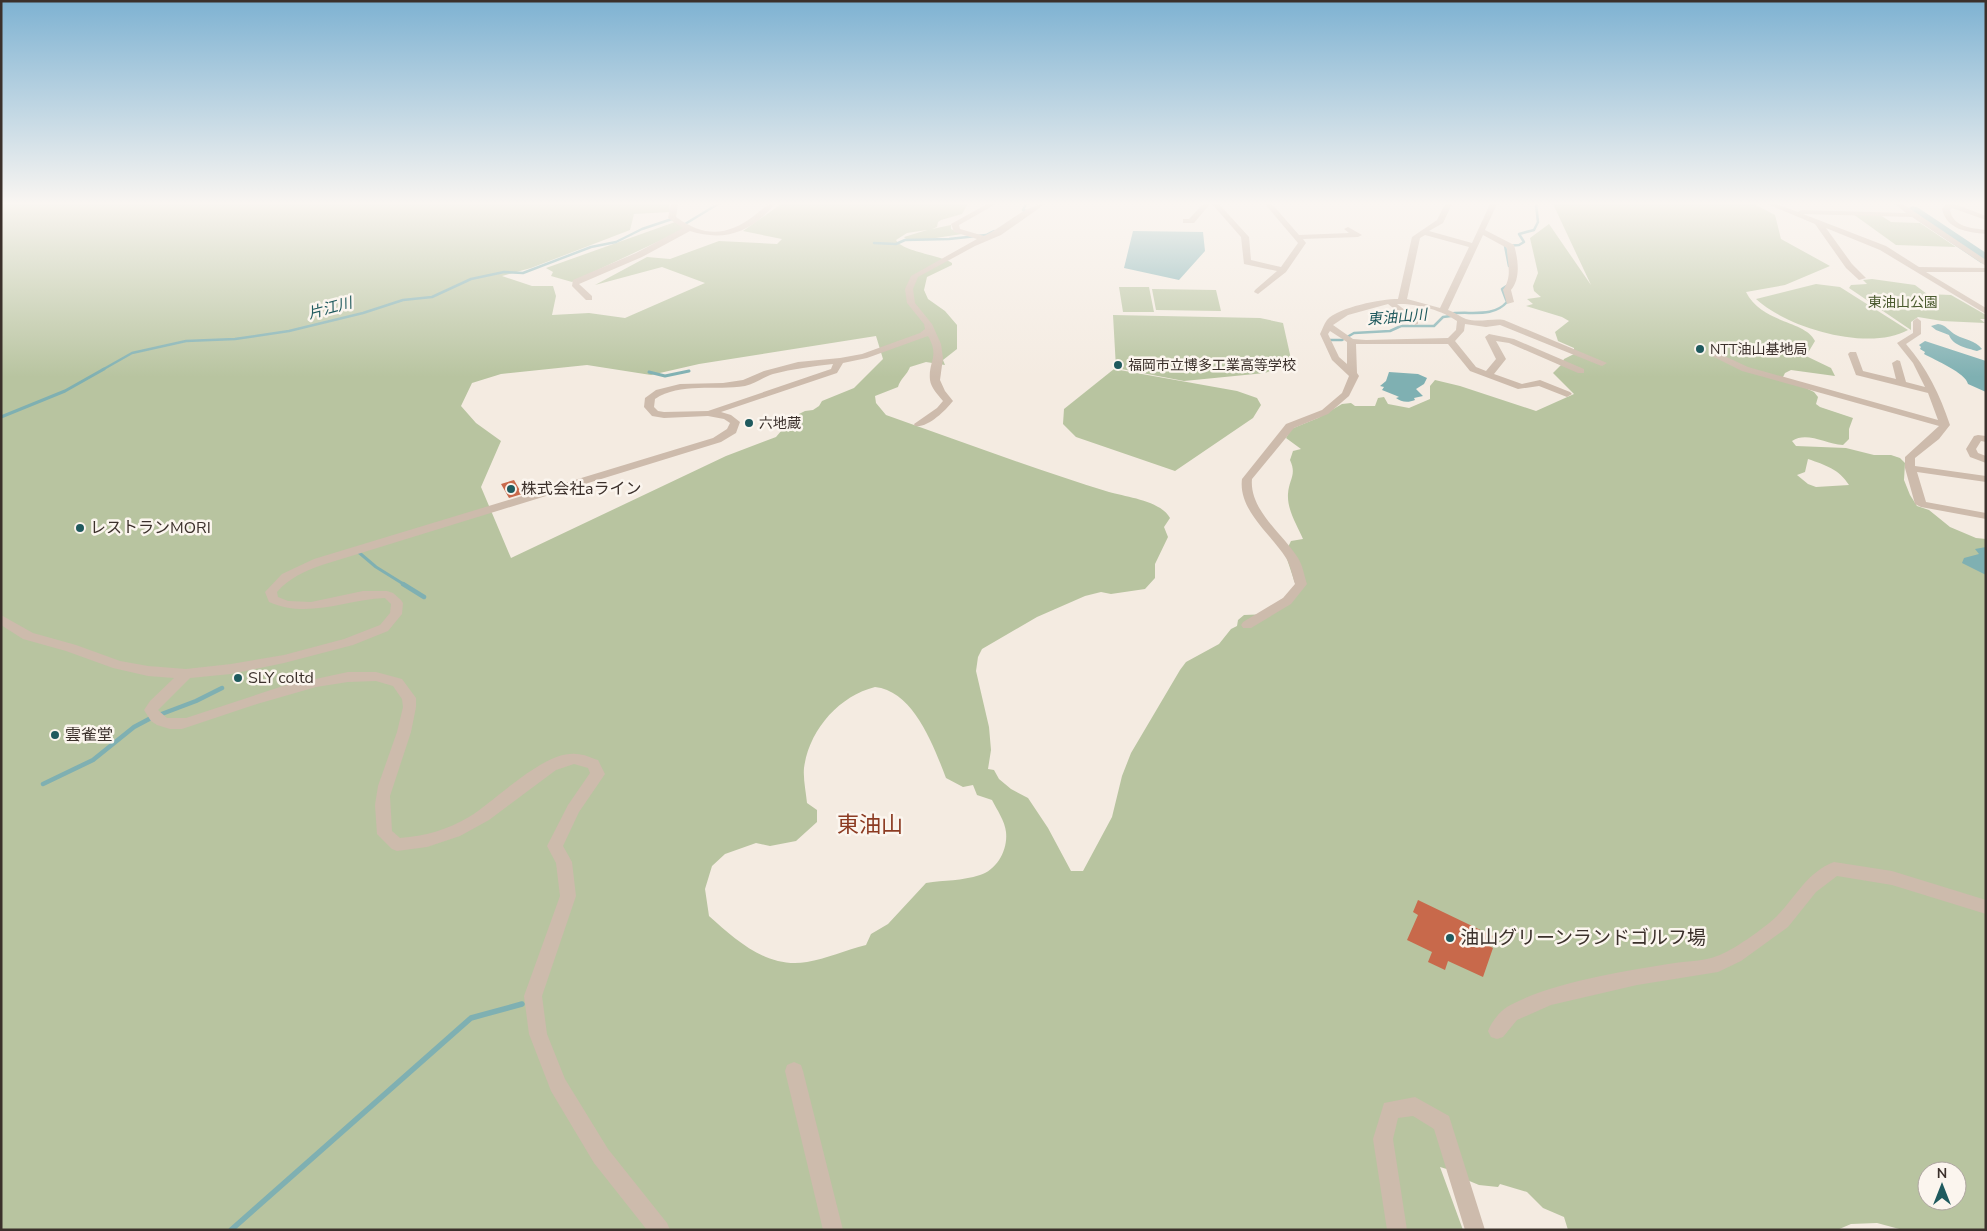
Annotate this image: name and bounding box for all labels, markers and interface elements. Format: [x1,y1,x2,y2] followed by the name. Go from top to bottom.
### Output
[306,292,356,323] water label: 片江川
[1868,293,1938,312] park label: 東油山公園
[1366,304,1430,330] water label: 東油山川
[1710,340,1807,359] place label: NTT油山基地局
[1694,343,1706,355] marker: NTT油山基地局
[1128,356,1296,375] place label: 福岡市立博多工業高等学校
[1112,359,1124,371] marker: 福岡市立博多工業高等学校
[759,414,801,433] place label: 六地蔵
[743,417,755,429] marker: 六地蔵
[521,478,641,500] place label: 株式会社aライン
[505,483,517,495] marker: 株式会社aライン
[90,517,211,539] place label: レストランMORI
[74,522,86,534] marker: レストランMORI
[248,667,314,689] place label: SLY coltd
[232,672,244,684] marker: SLY coltd
[65,724,113,746] place label: 雲雀堂
[49,729,61,741] marker: 雲雀堂
[837,810,903,840] district label: 東油山
[1460,925,1706,951] place label: 油山グリーンランドゴルフ場
[1444,932,1456,944] marker: 油山グリーンランドゴルフ場
[1917,1161,1967,1211] north arrow
[1937,1164,1947,1183] text: N

